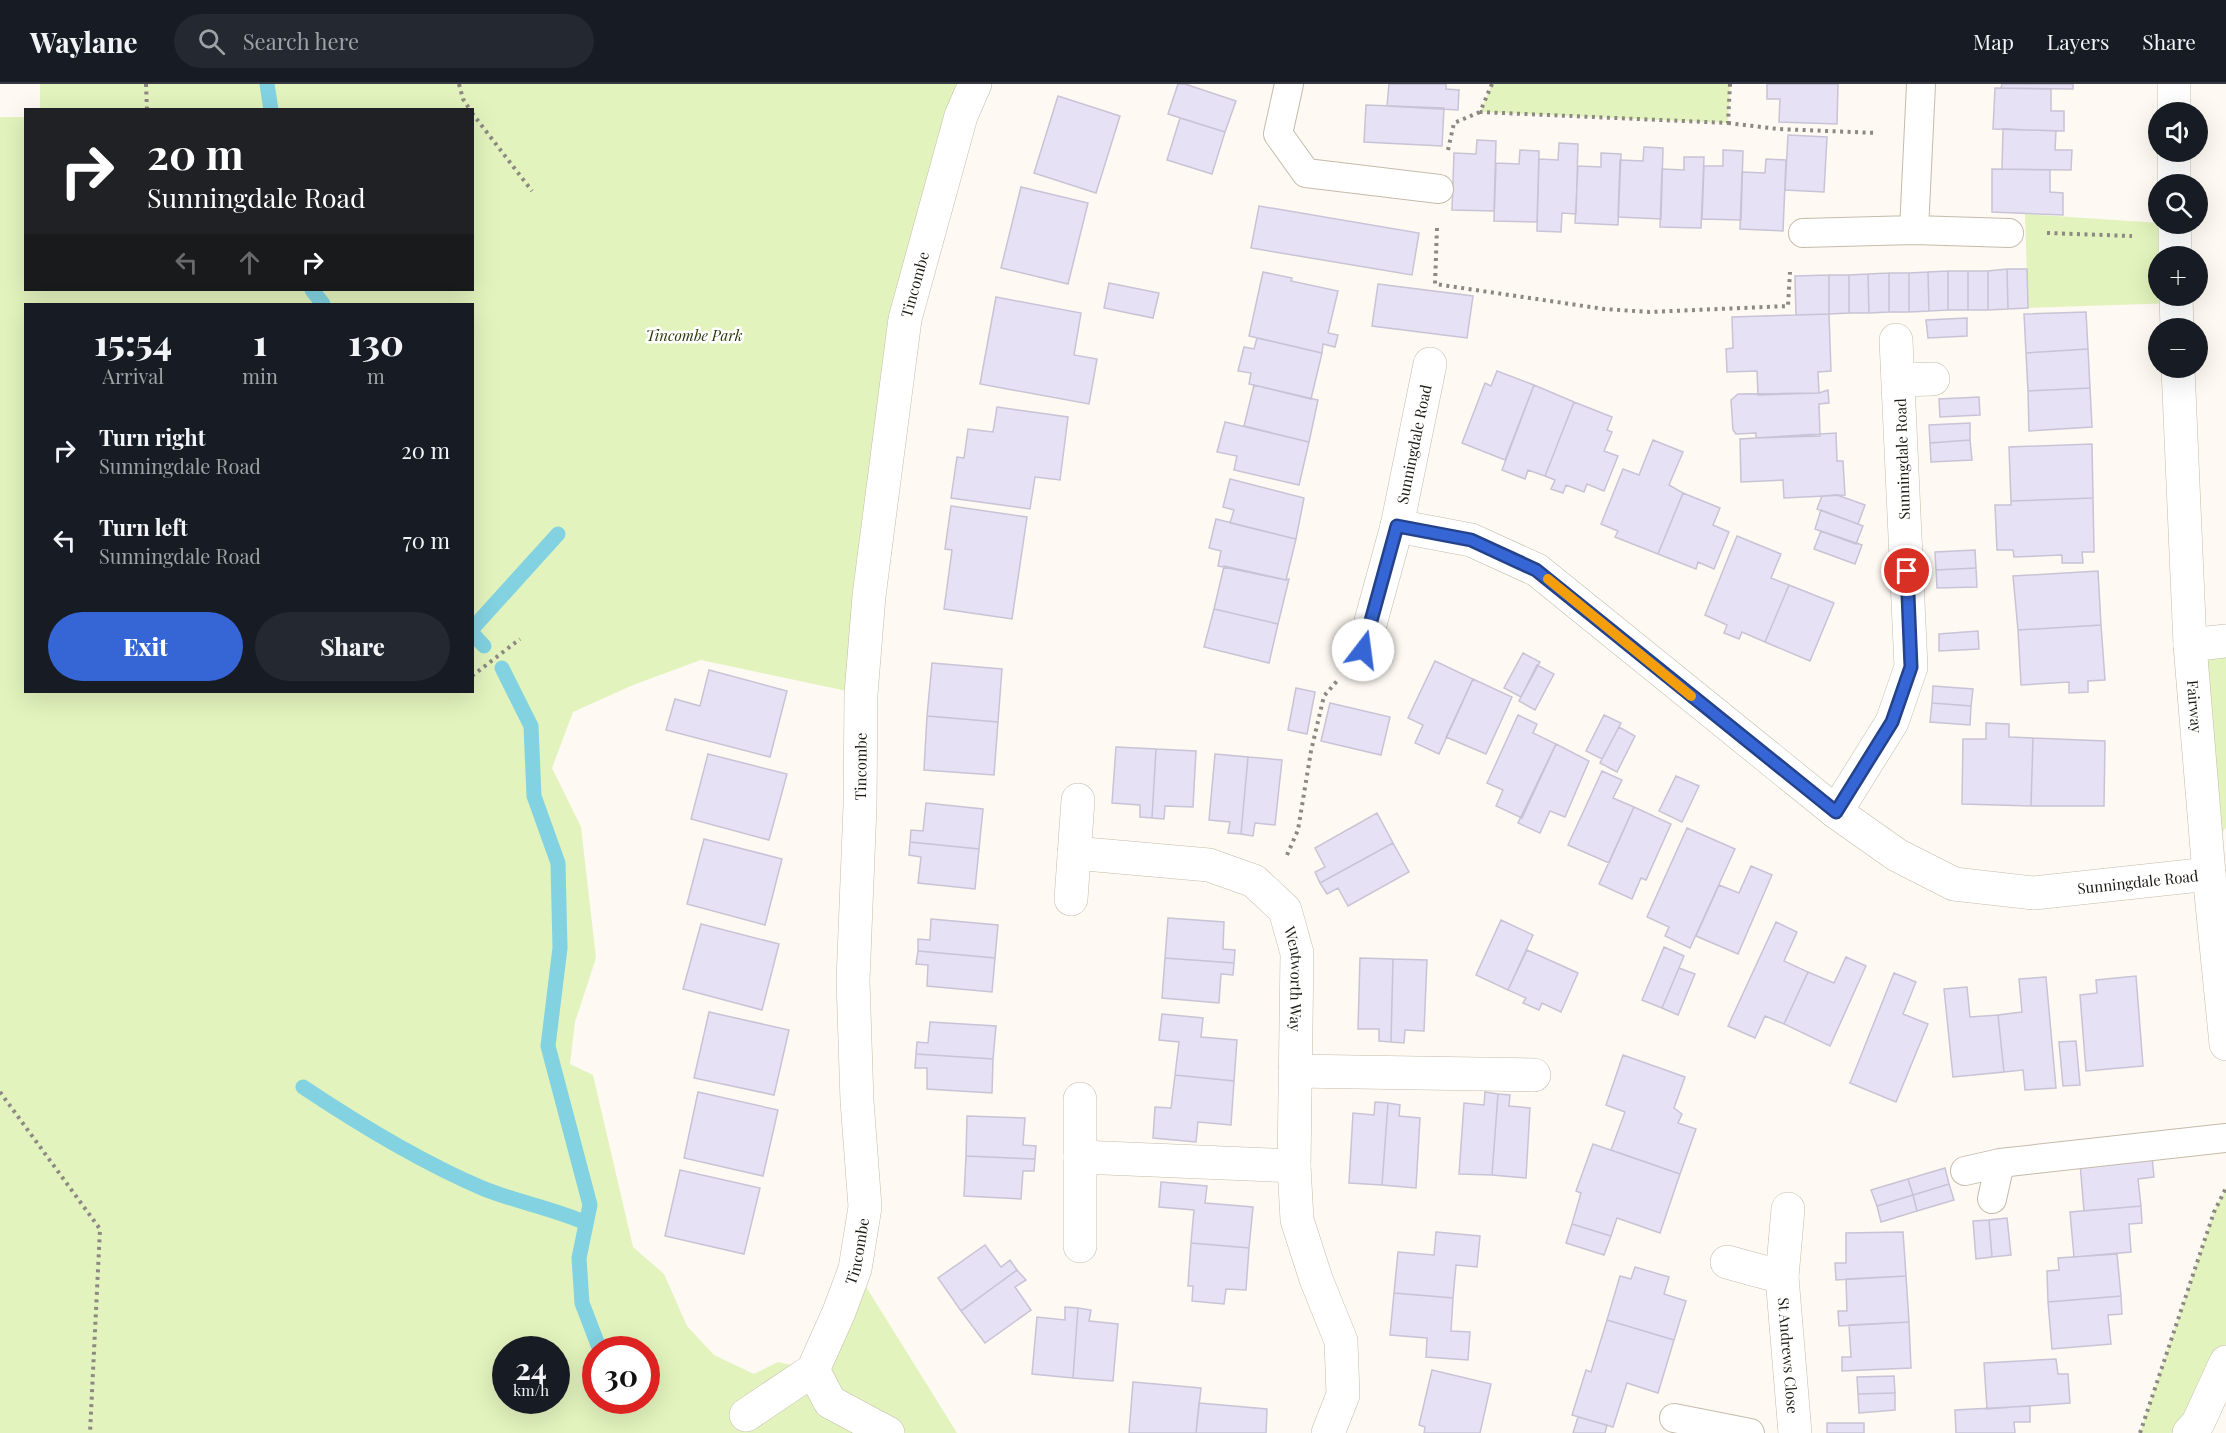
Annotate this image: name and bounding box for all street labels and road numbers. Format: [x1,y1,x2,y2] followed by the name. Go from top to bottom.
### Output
[896,249,933,320] street label: Tincombe
[1392,382,1436,506] street label: Sunningdale Road
[1890,398,1914,520] street label: Sunningdale Road
[2183,679,2207,734] street label: Fairway
[850,733,871,800] street label: Tincombe
[2076,865,2200,898] street label: Sunningdale Road
[1280,923,1307,1032] street label: Wentworth Way
[840,1216,873,1287] street label: Tincombe
[1774,1297,1803,1414] street label: St Andrews Close

